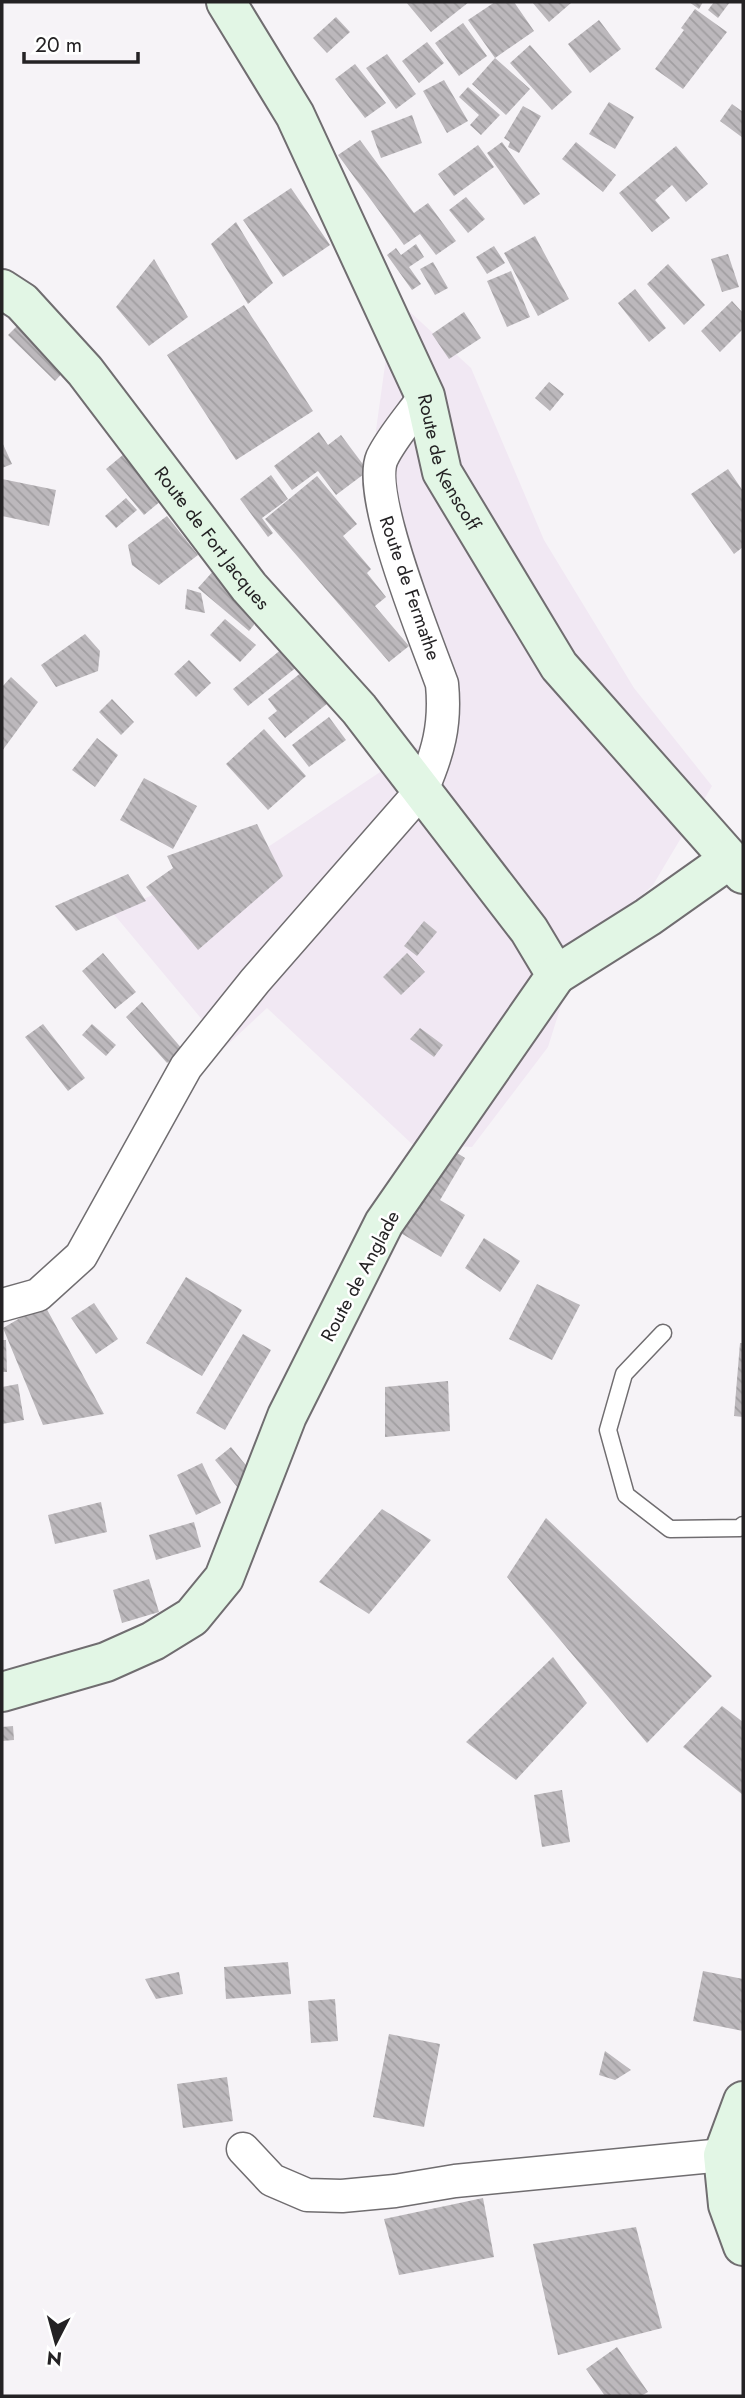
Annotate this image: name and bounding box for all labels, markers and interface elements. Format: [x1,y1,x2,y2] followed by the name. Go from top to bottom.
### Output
[24,21,138,65] scale bar
[35,30,82,60] text: 20 m
[411,391,488,536] street label: Route de Kenscoff
[148,460,277,615] street label: Route de Fort Jacques
[373,512,447,664] street label: Route de Fermathe
[314,1206,406,1346] street label: Route de Anglade
[21,2307,91,2377] north arrow
[45,2344,63,2373] text: N

